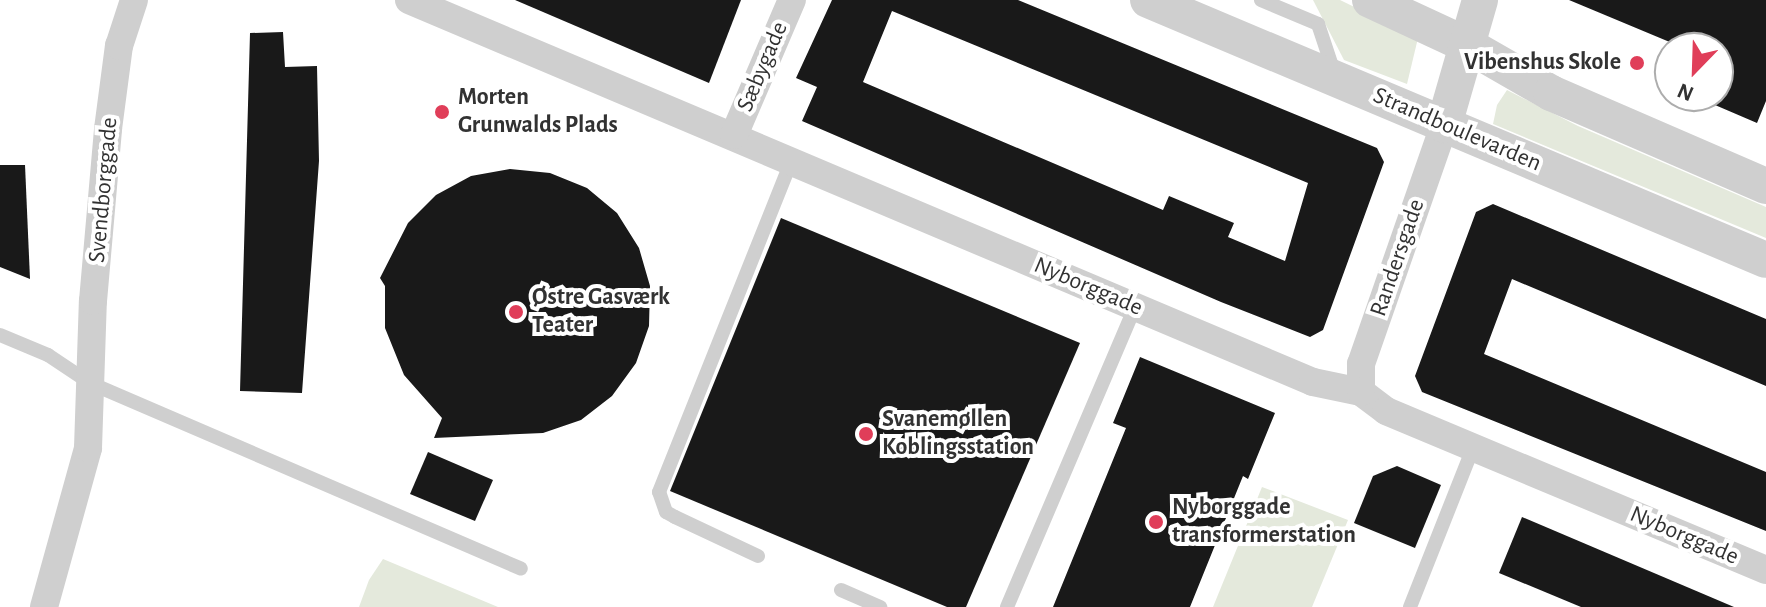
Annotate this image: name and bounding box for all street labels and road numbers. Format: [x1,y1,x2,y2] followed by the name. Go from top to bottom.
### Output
[731,18,795,116] street label: Sæbygade
[1369,82,1545,178] street label: Strandboulevarden
[83,116,125,264] street label: Svendborggade
[1365,196,1431,320] street label: Randersgade
[1029,251,1147,323] street label: Nyborggade
[1625,500,1743,572] street label: Nyborggade

